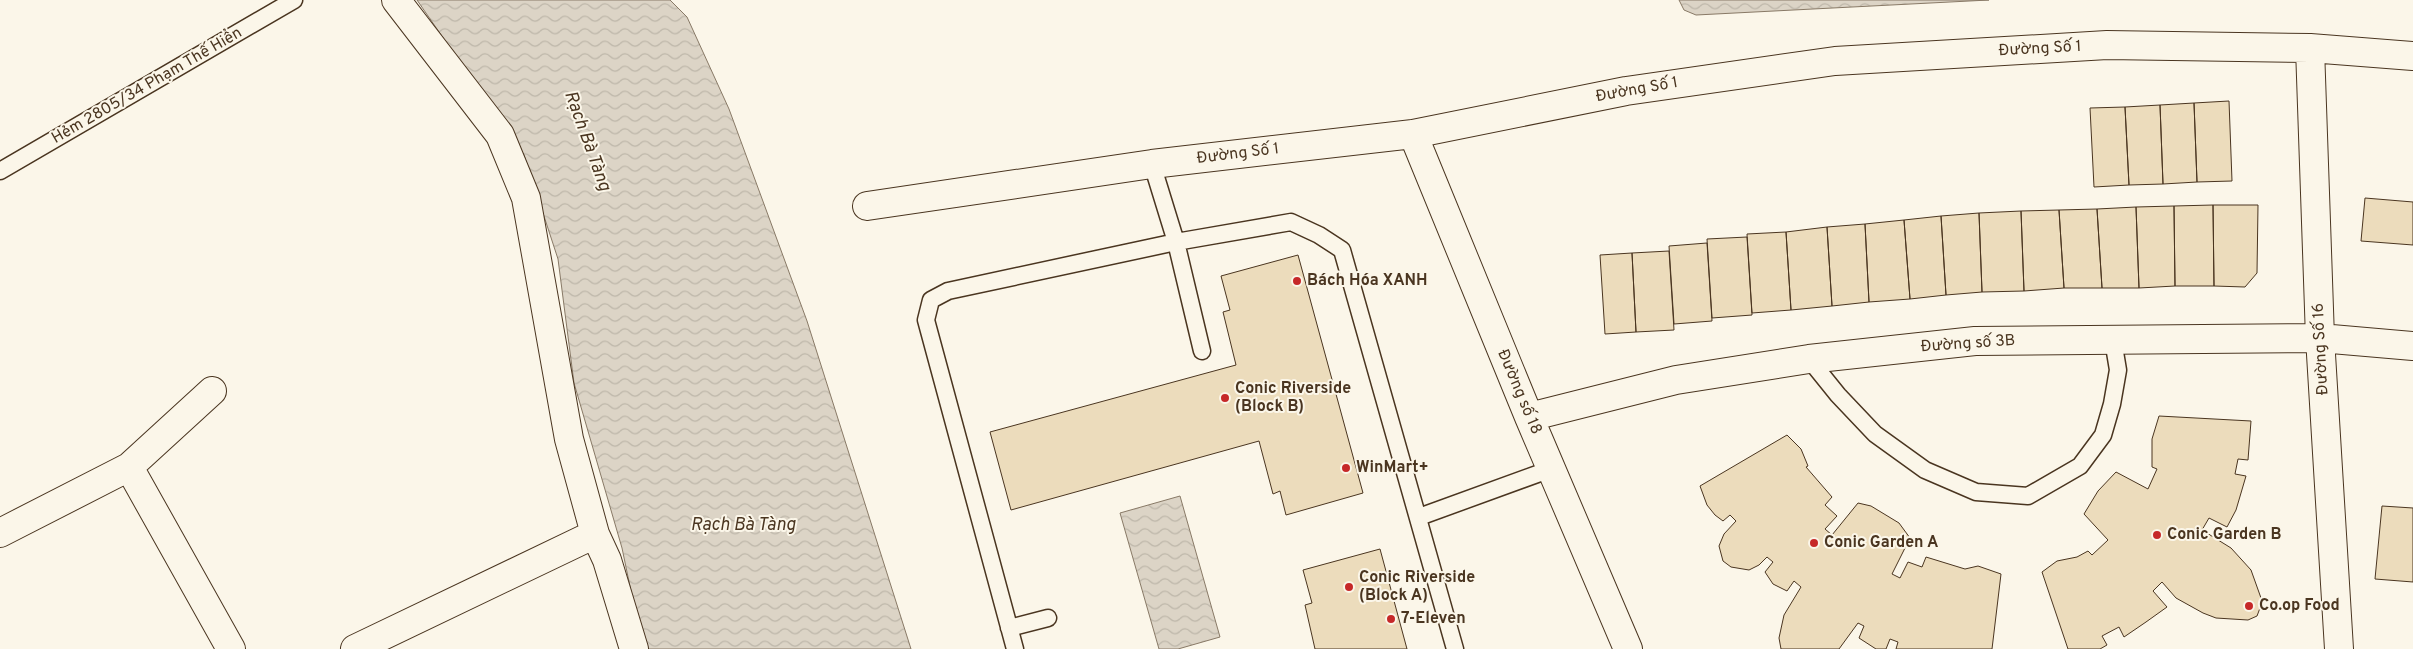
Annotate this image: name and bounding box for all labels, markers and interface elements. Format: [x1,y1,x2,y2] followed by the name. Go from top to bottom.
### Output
[47,21,246,149] street label: Hẻm 2805/34 Phạm Thế Hiển
[1998,36,2082,61] street label: Đường Số 1
[1594,72,1680,107] street label: Đường Số 1
[558,88,616,195] water label: Rạch Bà Tàng
[1196,138,1280,169] street label: Đường Số 1
[1307,271,1428,291] place label: Bách Hóa XANH
[1291,275,1303,287] marker: Bách Hóa XANH
[2308,302,2333,396] street label: Đường Số 16
[1920,330,2016,357] street label: Đường số 3B
[1492,346,1547,438] street label: Đường số 18
[1235,379,1351,417] place label: Conic Riverside (Block B)
[1219,392,1231,404] marker: Conic Riverside (Block B)
[1356,458,1429,478] place label: WinMart+
[1340,462,1352,474] marker: WinMart+
[690,514,796,537] water label: Rạch Bà Tàng
[2167,525,2282,545] place label: Conic Garden B
[2151,529,2163,541] marker: Conic Garden B
[1824,533,1938,553] place label: Conic Garden A
[1808,537,1820,549] marker: Conic Garden A
[1359,568,1475,606] place label: Conic Riverside (Block A)
[1343,581,1355,593] marker: Conic Riverside (Block A)
[2259,596,2340,616] place label: Co.op Food
[2243,600,2255,612] marker: Co.op Food
[1401,609,1466,629] place label: 7-Eleven
[1385,613,1397,625] marker: 7-Eleven

